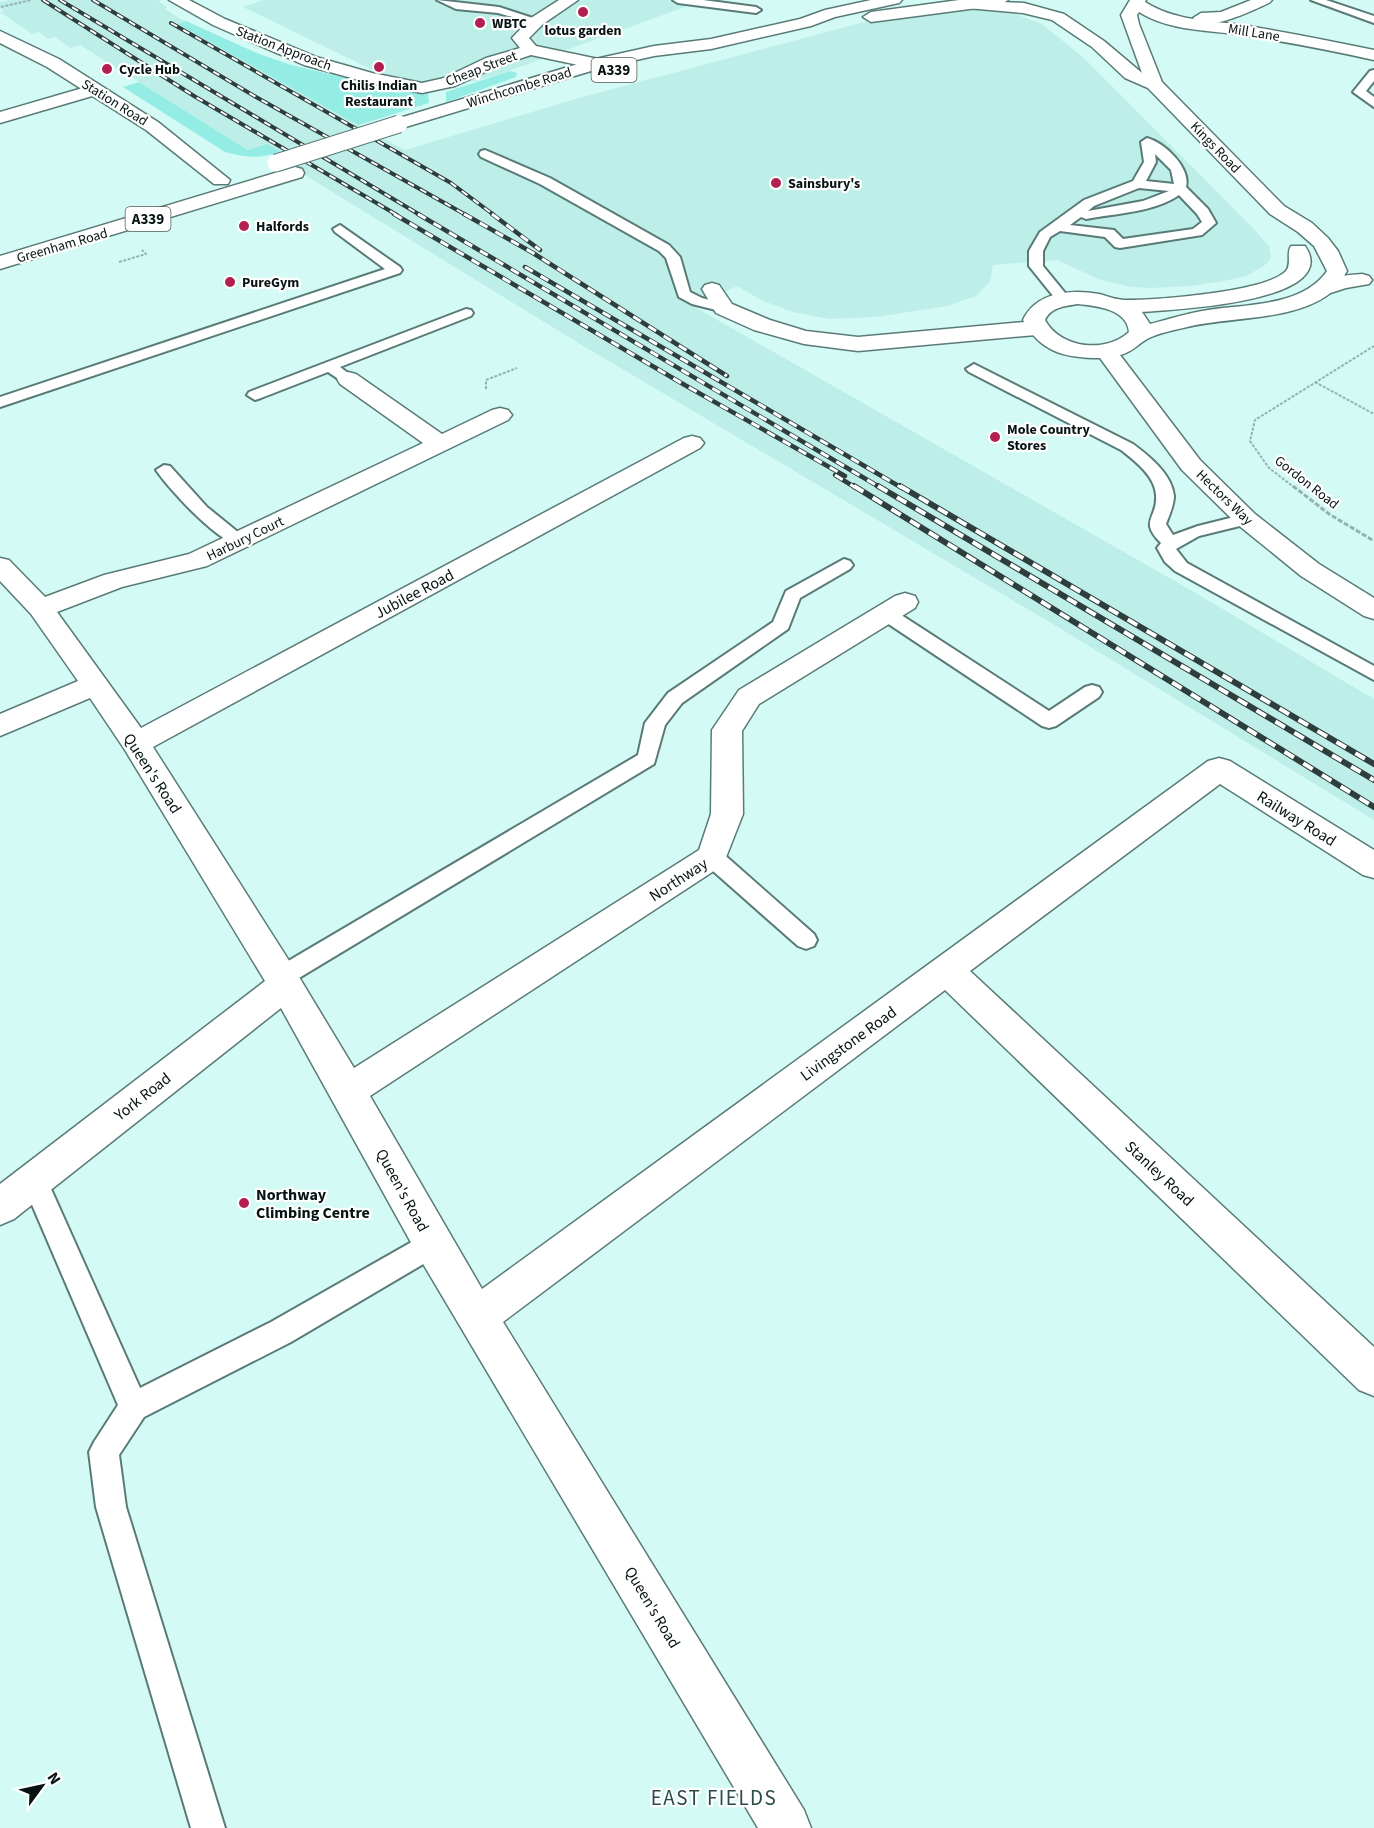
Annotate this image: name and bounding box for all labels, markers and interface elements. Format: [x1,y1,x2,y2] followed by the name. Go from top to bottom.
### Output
[576,5,590,19] marker: lotus garden
[492,14,527,34] place label: WBTC
[473,16,487,30] marker: WBTC
[1227,19,1281,47] street label: Mill Lane
[544,21,622,41] place label: lotus garden
[233,22,334,76] street label: Station Approach
[443,46,520,92] street label: Cheap Street
[592,58,636,82] road number: A339
[119,60,180,80] place label: Cycle Hub
[372,60,386,74] marker: Chilis Indian Restaurant
[100,62,114,76] marker: Cycle Hub
[464,62,574,113] street label: Winchcombe Road
[77,75,151,131] street label: Station Road
[341,76,417,112] place label: Chilis Indian Restaurant
[1186,117,1245,178] street label: Kings Road
[788,174,860,194] place label: Sainsbury's
[769,176,783,190] marker: Sainsbury's
[126,207,170,231] road number: A339
[256,217,309,237] place label: Halfords
[237,219,251,233] marker: Halfords
[14,223,110,269] street label: Greenham Road
[242,273,299,293] place label: PureGym
[223,275,237,289] marker: PureGym
[1007,420,1090,456] place label: Mole Country Stores
[988,430,1002,444] marker: Mole Country Stores
[1270,451,1343,514] street label: Gordon Road
[1191,465,1258,530] street label: Hectors Way
[203,511,288,566] street label: Harbury Court
[371,564,458,624] street label: Jubilee Road
[118,729,186,818] street label: Queen's Road
[1253,786,1340,852] street label: Railway Road
[645,852,712,907] street label: Northway
[796,1001,901,1086] street label: Livingstone Road
[109,1068,176,1127] street label: York Road
[1120,1136,1199,1212] street label: Stanley Road
[370,1145,434,1236] street label: Queen's Road
[256,1184,370,1224] place label: Northway Climbing Centre
[237,1196,251,1210] marker: Northway Climbing Centre
[619,1562,685,1653] street label: Queen's Road
[12,1756,72,1816] north arrow
[42,1768,66,1789] text: N
[651,1783,777,1813] district label: EAST FIELDS

